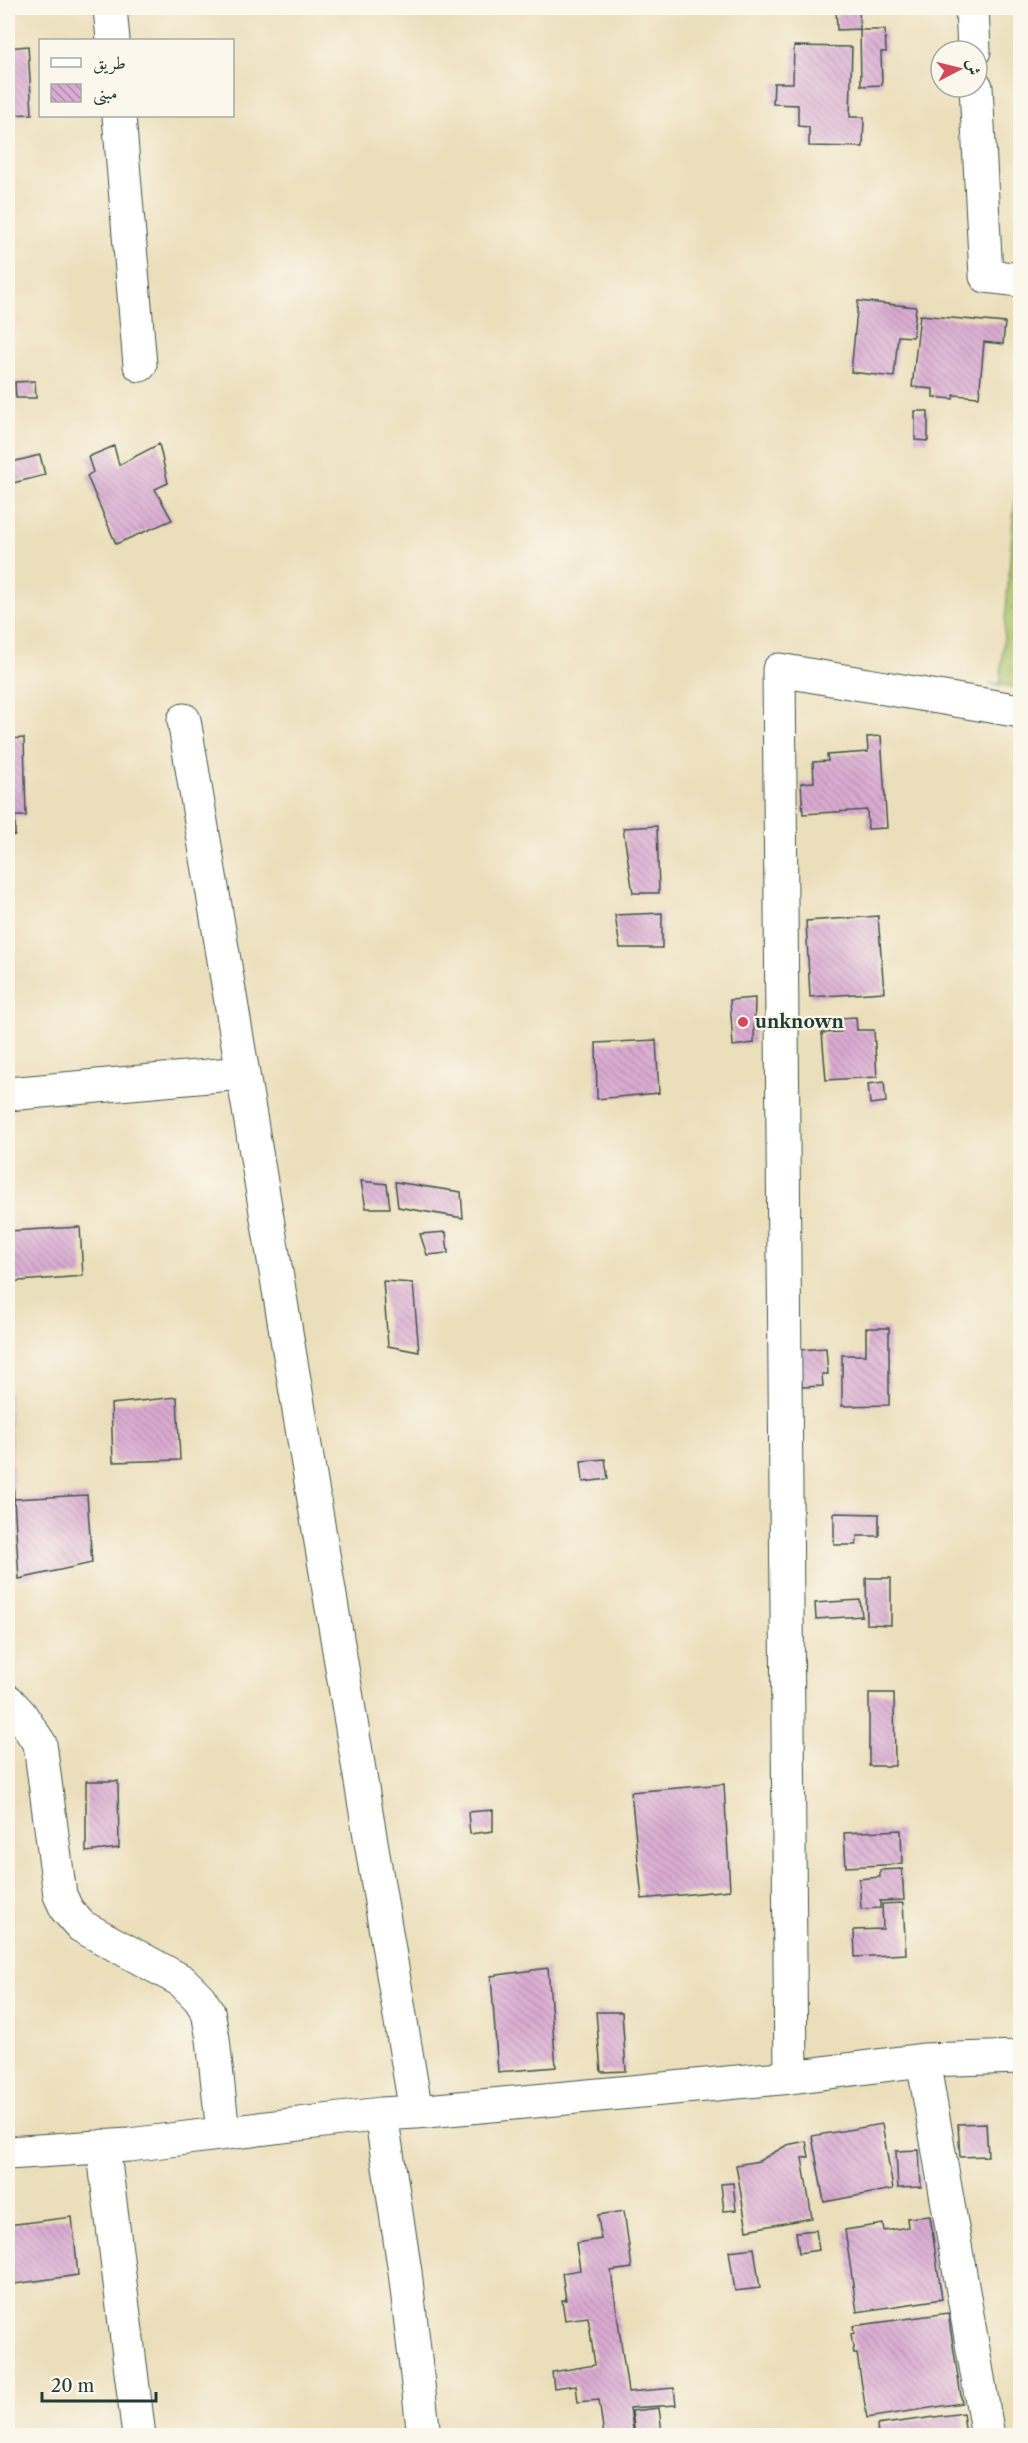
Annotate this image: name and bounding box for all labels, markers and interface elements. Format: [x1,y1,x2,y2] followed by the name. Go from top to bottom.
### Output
[39,39,234,117] legend
[929,39,989,99] north arrow
[93,52,126,75] text: طريق
[963,58,985,76] text: ش
[93,82,118,106] text: مبنى
[755,1011,845,1033] place label: unknown
[736,1015,750,1029] marker: unknown
[42,2365,156,2403] scale bar
[51,2375,95,2397] text: 20 m

